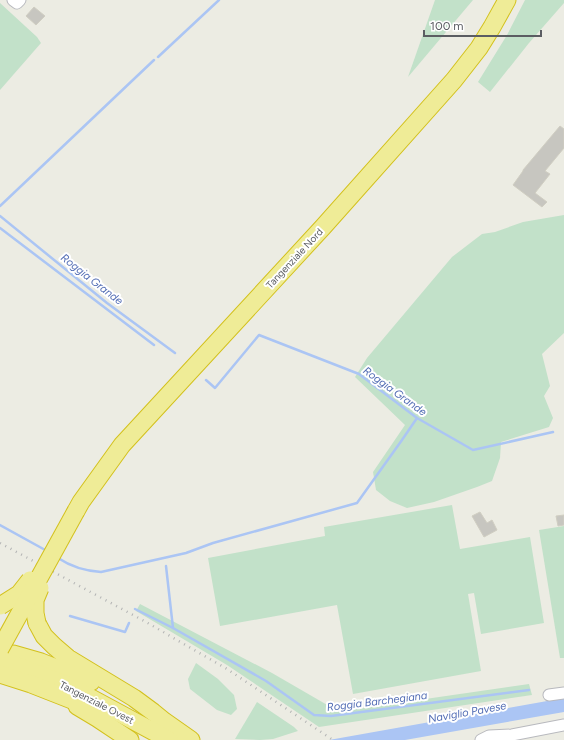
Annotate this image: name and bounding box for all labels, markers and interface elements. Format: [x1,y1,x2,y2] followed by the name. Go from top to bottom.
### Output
[424,12,541,38] scale bar
[430,19,464,33] text: 100 m
[263,225,326,291] street label: Tangenziale Nord
[58,251,125,308] water label: Roggia Grande
[361,364,429,419] water label: Roggia Grande
[57,678,136,727] street label: Tangenziale Ovest
[326,689,429,714] water label: Roggia Barchegiana
[427,699,507,726] water label: Naviglio Pavese

